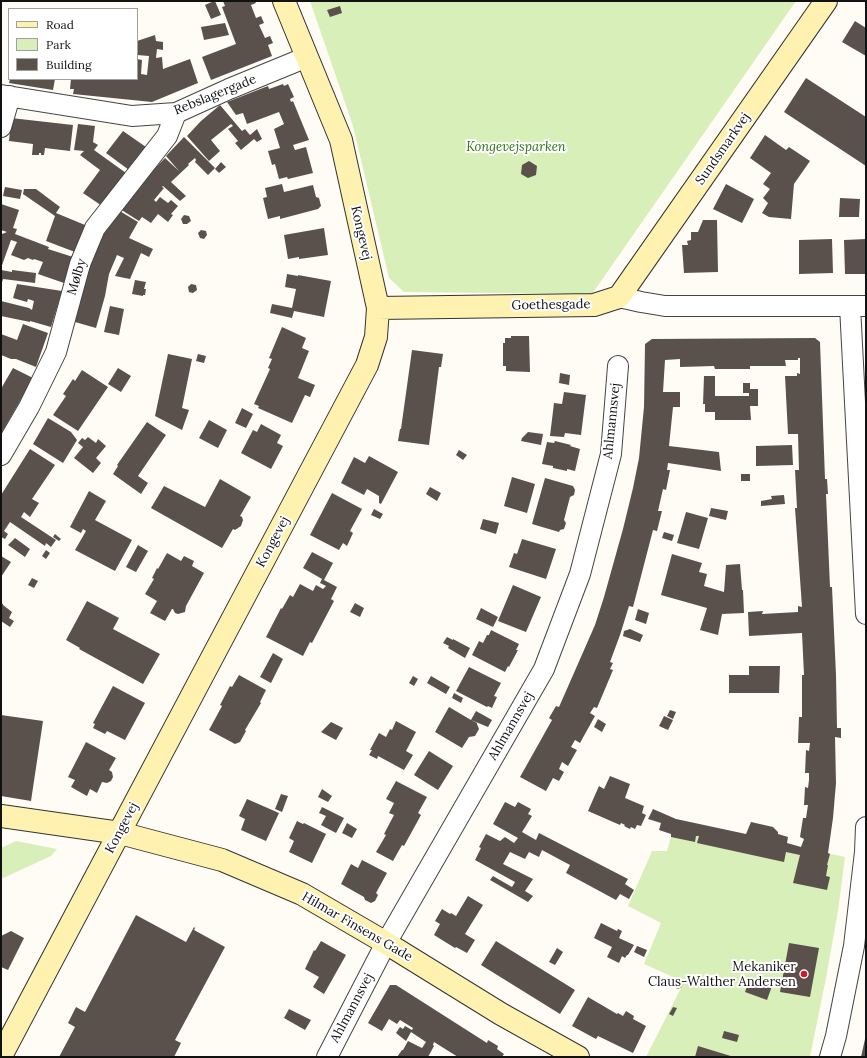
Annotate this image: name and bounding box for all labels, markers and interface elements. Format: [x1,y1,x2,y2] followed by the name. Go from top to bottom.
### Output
[8,8,138,80] legend
[46,17,74,32] text: Road
[46,37,71,52] text: Park
[46,57,92,72] text: Building
[172,71,258,119] street label: Rebslagergade
[692,110,754,188] street label: Sundsmarkvej
[466,139,566,155] park label: Kongevejsparken
[347,204,375,262] street label: Kongevej
[64,257,90,297] street label: Mølby
[511,297,591,313] street label: Goethesgade
[600,382,624,460] street label: Ahlmannsvej
[253,514,293,570] street label: Kongevej
[485,689,537,763] street label: Ahlmannsvej
[102,800,142,856] street label: Kongevej
[299,889,415,965] street label: Hilmar Finsens Gade
[648,959,796,990] place label: Mekaniker Claus-Walther Andersen
[799,969,809,979] marker: Mekaniker Claus-Walther Andersen
[327,971,377,1045] street label: Ahlmannsvej

